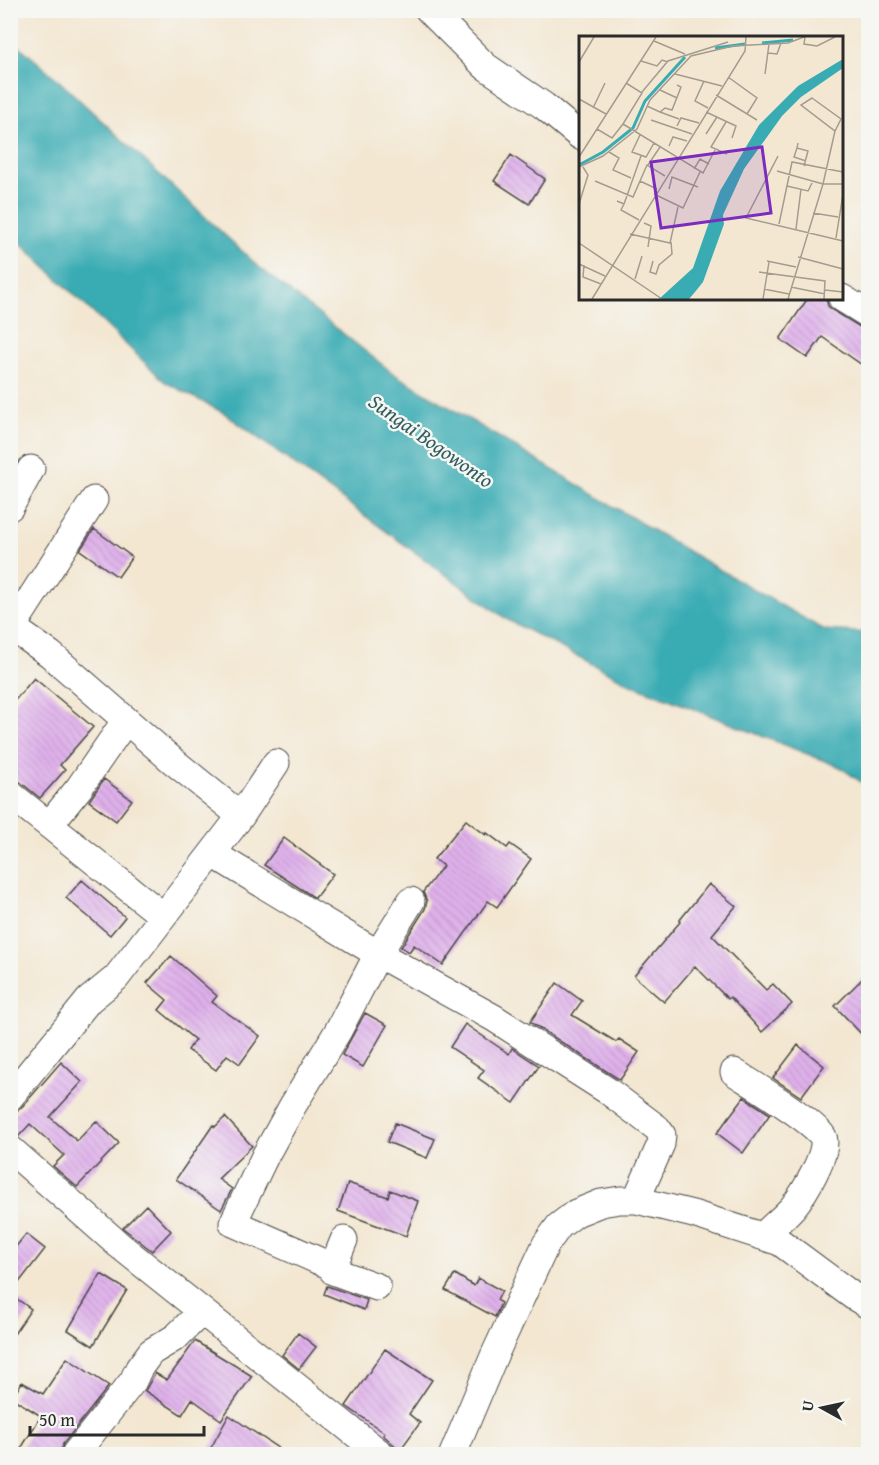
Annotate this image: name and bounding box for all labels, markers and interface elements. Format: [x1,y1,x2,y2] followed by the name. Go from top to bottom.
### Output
[579,36,843,300] inset map
[362,386,500,495] water label: Sungai Bogowonto
[792,1378,852,1438] north arrow
[30,1399,204,1437] scale bar
[795,1399,820,1413] text: U
[39,1406,75,1433] text: 50 m

